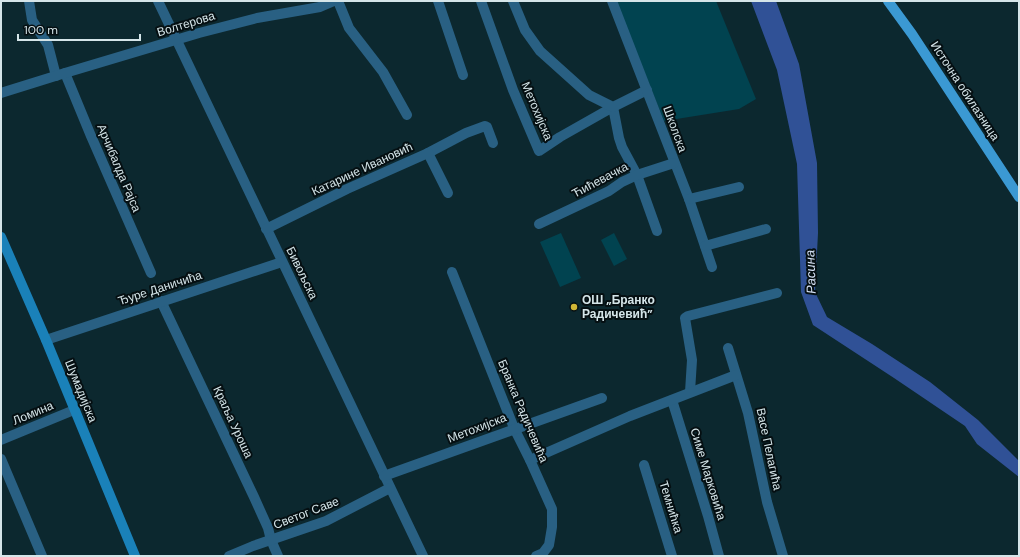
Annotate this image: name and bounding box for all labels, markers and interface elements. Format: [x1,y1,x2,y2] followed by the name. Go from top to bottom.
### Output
[155,8,217,40] street label: Волтерова
[18,16,140,42] scale bar
[24,22,58,38] text: 100 m
[927,38,1003,144] street label: Источна обилазница
[518,79,557,143] street label: Метохијска
[659,104,691,155] street label: Школска
[93,122,145,215] street label: Арчибалда Рајса
[309,139,415,199] street label: Катарине Ивановић
[569,158,631,201] street label: Ћићевачка
[282,244,322,302] street label: Бивољска
[801,250,820,294] water label: Расина
[116,267,204,309] street label: Ђуре Даничића
[582,292,655,322] place label: ОШ „Бранко Радичевић”
[569,302,579,312] marker: ОШ „Бранко Радичевић”
[61,357,101,425] street label: Шумадијска
[494,357,552,465] street label: Бранка Радичевића
[209,383,257,461] street label: Краља Уроша
[10,397,56,429] street label: Ломина
[752,406,786,492] street label: Васе Пелагића
[445,409,509,447] street label: Метохијска
[686,426,730,522] street label: Симе Марковића
[655,479,687,535] street label: Темнићка
[271,493,341,533] street label: Светог Саве

